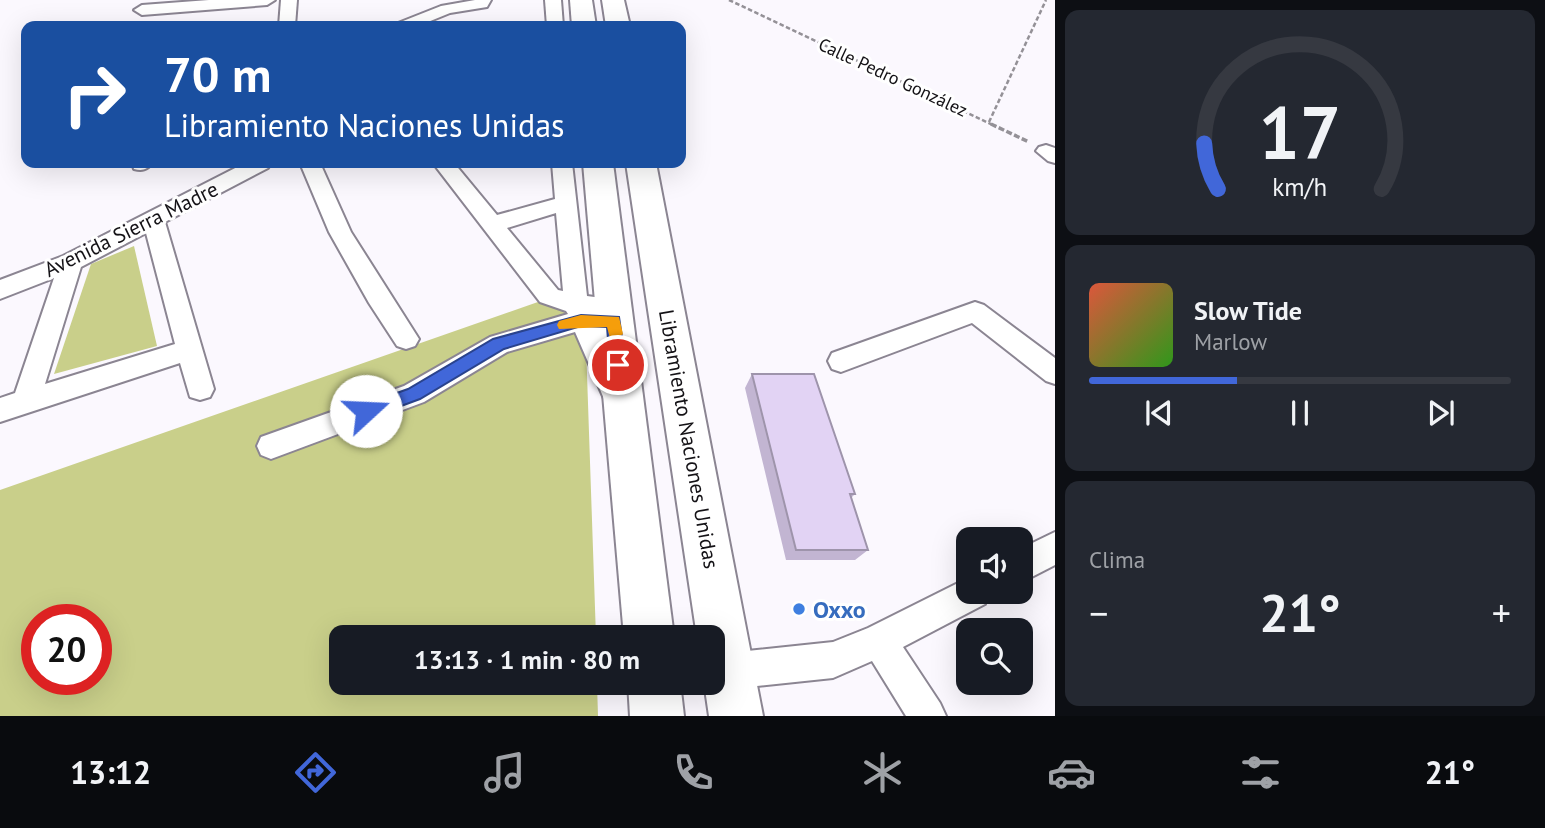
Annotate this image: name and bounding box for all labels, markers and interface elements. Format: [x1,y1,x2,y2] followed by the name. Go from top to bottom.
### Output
[815,32,971,122] street label: Calle Pedro González
[164,42,271,106] text: 70 m
[49,49,140,140] icon: right
[1259,85,1341,179] text: 17
[164,104,565,146] text: Libramiento Naciones Unidas
[1273,170,1327,202] text: km/h
[39,175,223,283] street label: Avenida Sierra Madre
[1194,294,1302,327] text: Slow Tide
[653,307,725,571] street label: Libramiento Naciones Unidas
[1194,327,1267,356] text: Marlow
[588,335,648,395] pin
[599,346,637,384] icon: arrive
[329,374,403,448] position arrow
[1140,394,1178,432] icon: previous
[1281,394,1319,432] icon: pause
[1422,394,1460,432] icon: next
[956,527,1033,695] map controls
[956,527,1033,604] button: sound
[1089,545,1145,574] text: Clima
[1259,579,1341,646] text: 21°
[1089,588,1108,637] text: −
[1492,588,1511,637] text: +
[813,594,866,625] place label: Oxxo
[791,601,807,617] marker: Oxxo
[21,604,112,695] speed limit sign: 20
[956,618,1033,695] button: search
[414,643,640,676] text: 13:13 · 1 min · 80 m
[291,748,340,797] icon: directions
[480,748,529,797] icon: music
[669,748,718,797] icon: phone
[858,748,907,797] icon: climate
[1047,748,1096,797] icon: car
[1236,748,1285,797] icon: filters
[70,751,151,793] text: 13:12
[1425,751,1475,793] text: 21°

